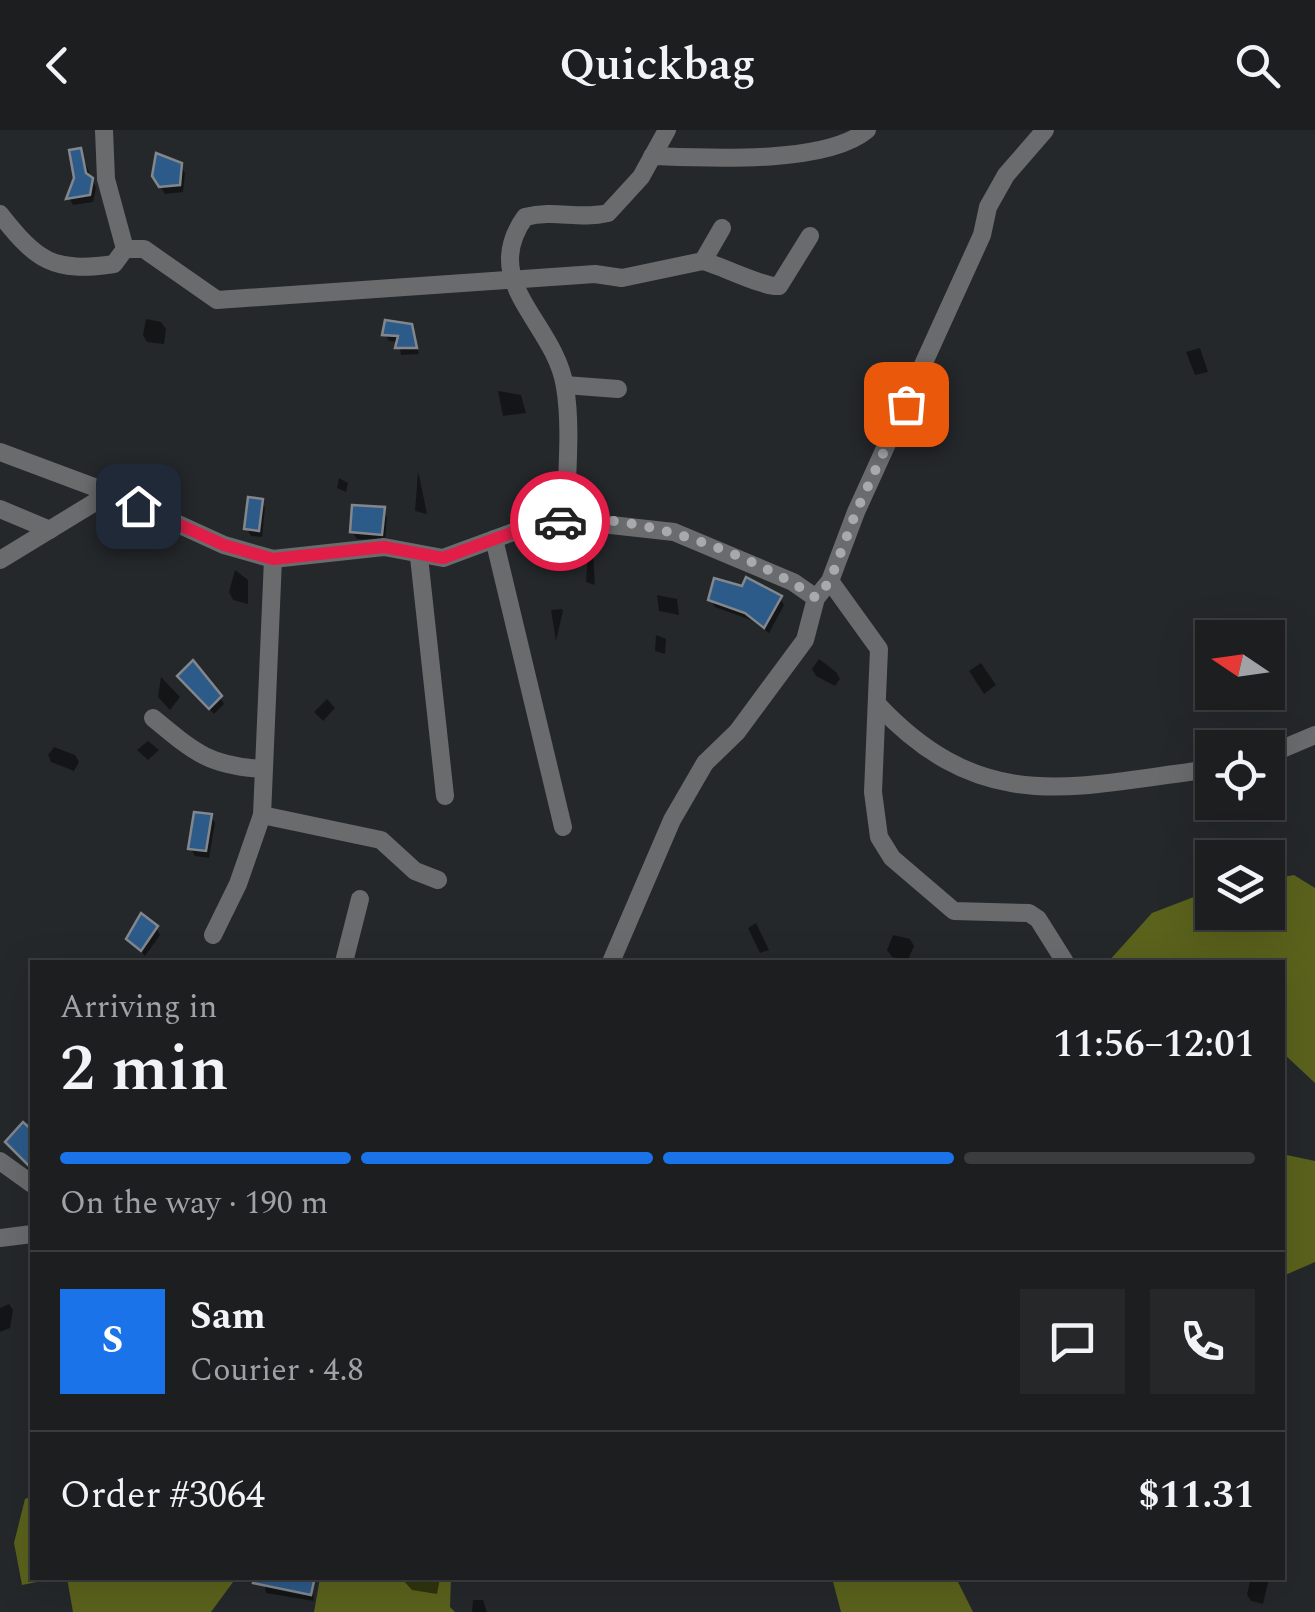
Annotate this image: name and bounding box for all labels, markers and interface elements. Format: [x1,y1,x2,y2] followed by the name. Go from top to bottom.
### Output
[559,31,756,100] text: Quickbag
[30,38,85,93] icon: back
[1230,38,1285,93] icon: search
[864,362,949,447] pin
[879,377,934,432] icon: bag
[96,464,181,549] pin
[510,471,610,571] courier
[111,479,166,534] icon: home
[533,494,588,549] icon: car
[1195,620,1285,710] north arrow
[1195,620,1285,930] map controls
[1195,730,1285,820] button: locate
[1195,840,1285,930] button: layers
[60,983,217,1032] text: Arriving in
[1053,1016,1255,1074] text: 11:56–12:01
[60,1020,229,1119] text: 2 min
[60,1179,328,1228] text: On the way · 190 m
[190,1288,266,1346] text: Sam
[1020,1289,1125,1394] button: chat
[1150,1289,1255,1394] button: phone
[102,1312,123,1370] text: S
[190,1346,363,1395] text: Courier · 4.8
[60,1467,265,1525] text: Order #3064
[1138,1467,1255,1525] text: $11.31

